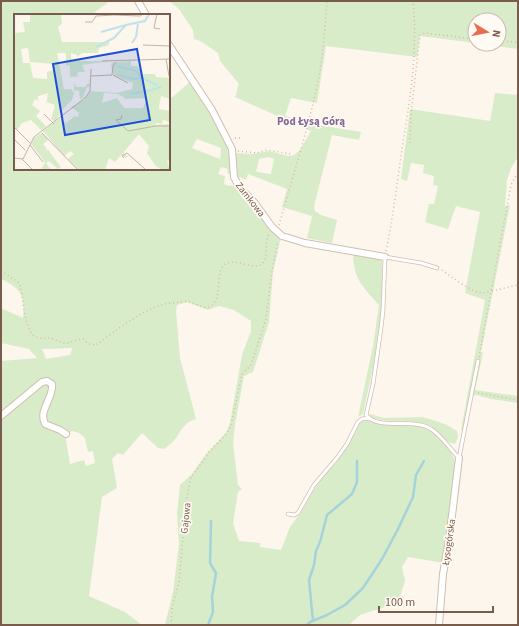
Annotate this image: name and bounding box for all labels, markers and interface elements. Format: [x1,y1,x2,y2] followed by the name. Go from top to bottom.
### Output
[467,12,507,52] north arrow
[14,14,170,170] inset map
[488,29,504,39] text: N
[277,114,345,129] district label: Pod Łysą Górą
[232,179,268,220] street label: Zamkowa
[177,502,195,534] street label: Gajowa
[439,518,459,567] street label: Łysogórska
[379,588,493,614] scale bar
[385,594,415,611] text: 100 m

